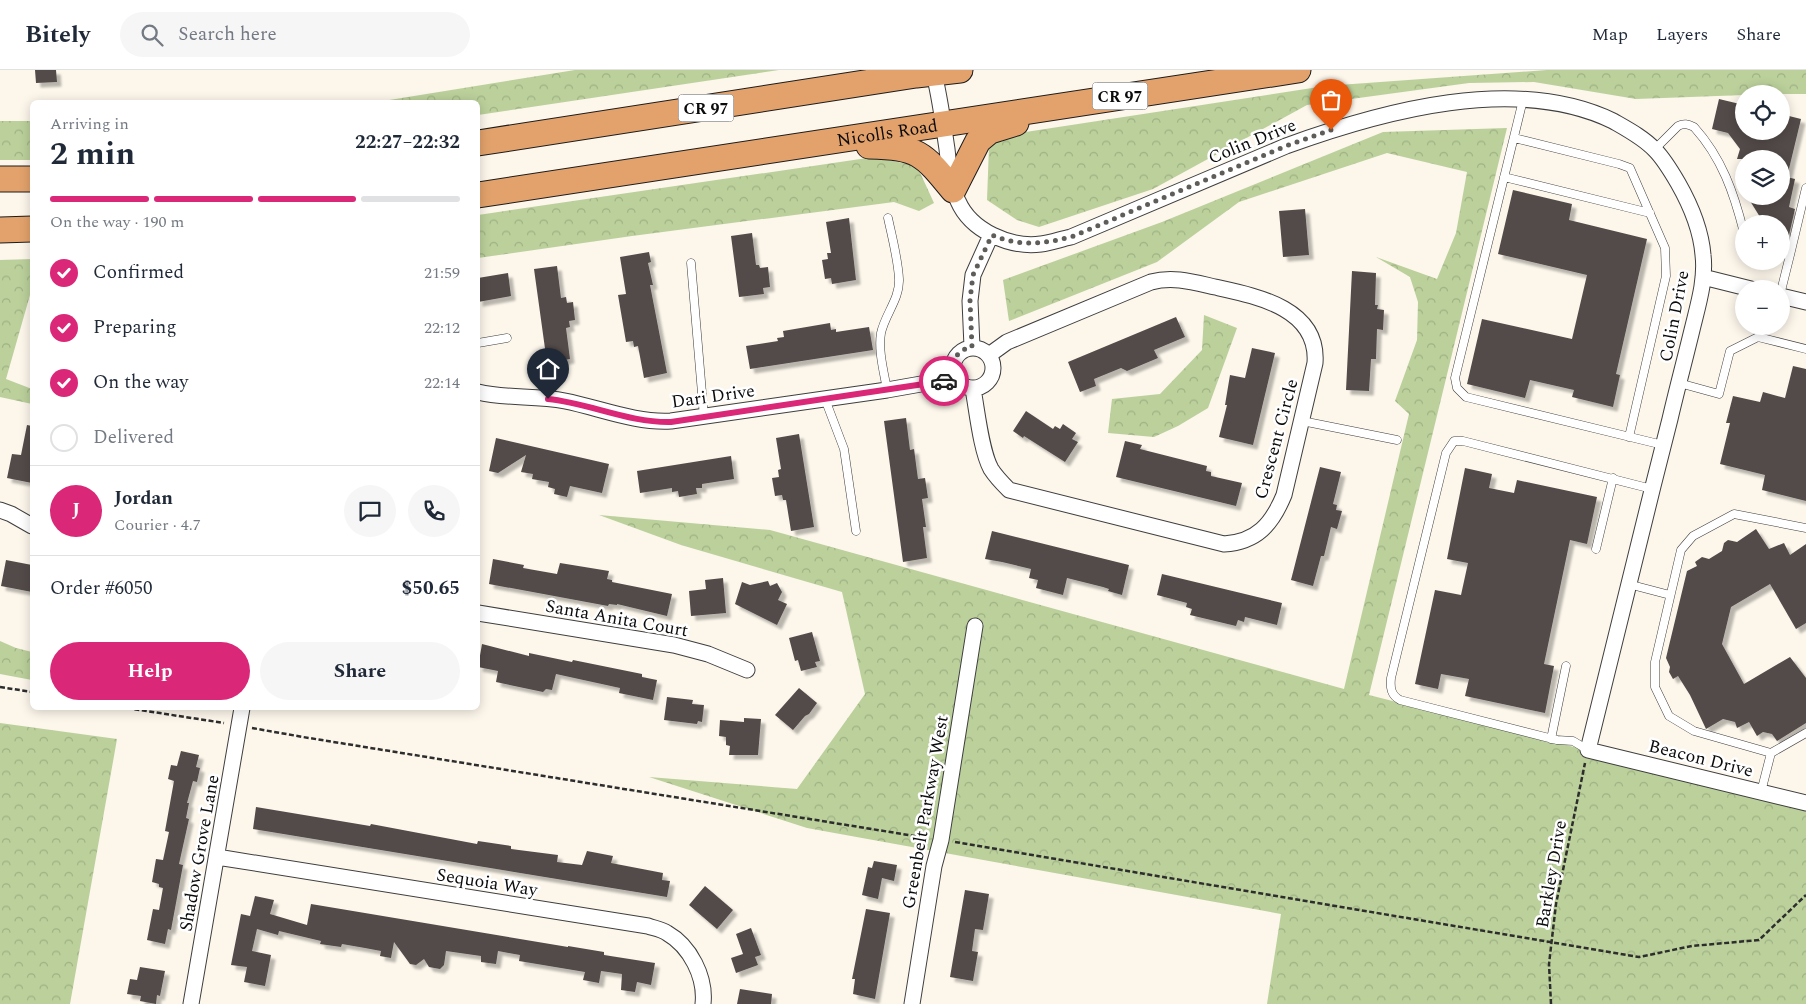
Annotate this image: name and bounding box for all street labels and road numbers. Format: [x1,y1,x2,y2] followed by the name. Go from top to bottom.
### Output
[1092,82,1148,110] road number: CR 97
[678,94,734,122] road number: CR 97
[835,112,940,154] street label: Nicolls Road
[1204,112,1300,171] street label: Colin Drive
[1652,268,1697,364] street label: Colin Drive
[1247,376,1306,502] street label: Crescent Circle
[670,377,757,416] street label: Dari Drive
[543,593,690,644] street label: Santa Anita Court
[895,713,956,911] street label: Greenbelt Parkway West
[1646,732,1756,785] street label: Beacon Drive
[172,773,227,933] street label: Shadow Grove Lane
[1529,818,1574,930] street label: Barkley Drive
[434,861,541,904] street label: Sequoia Way

